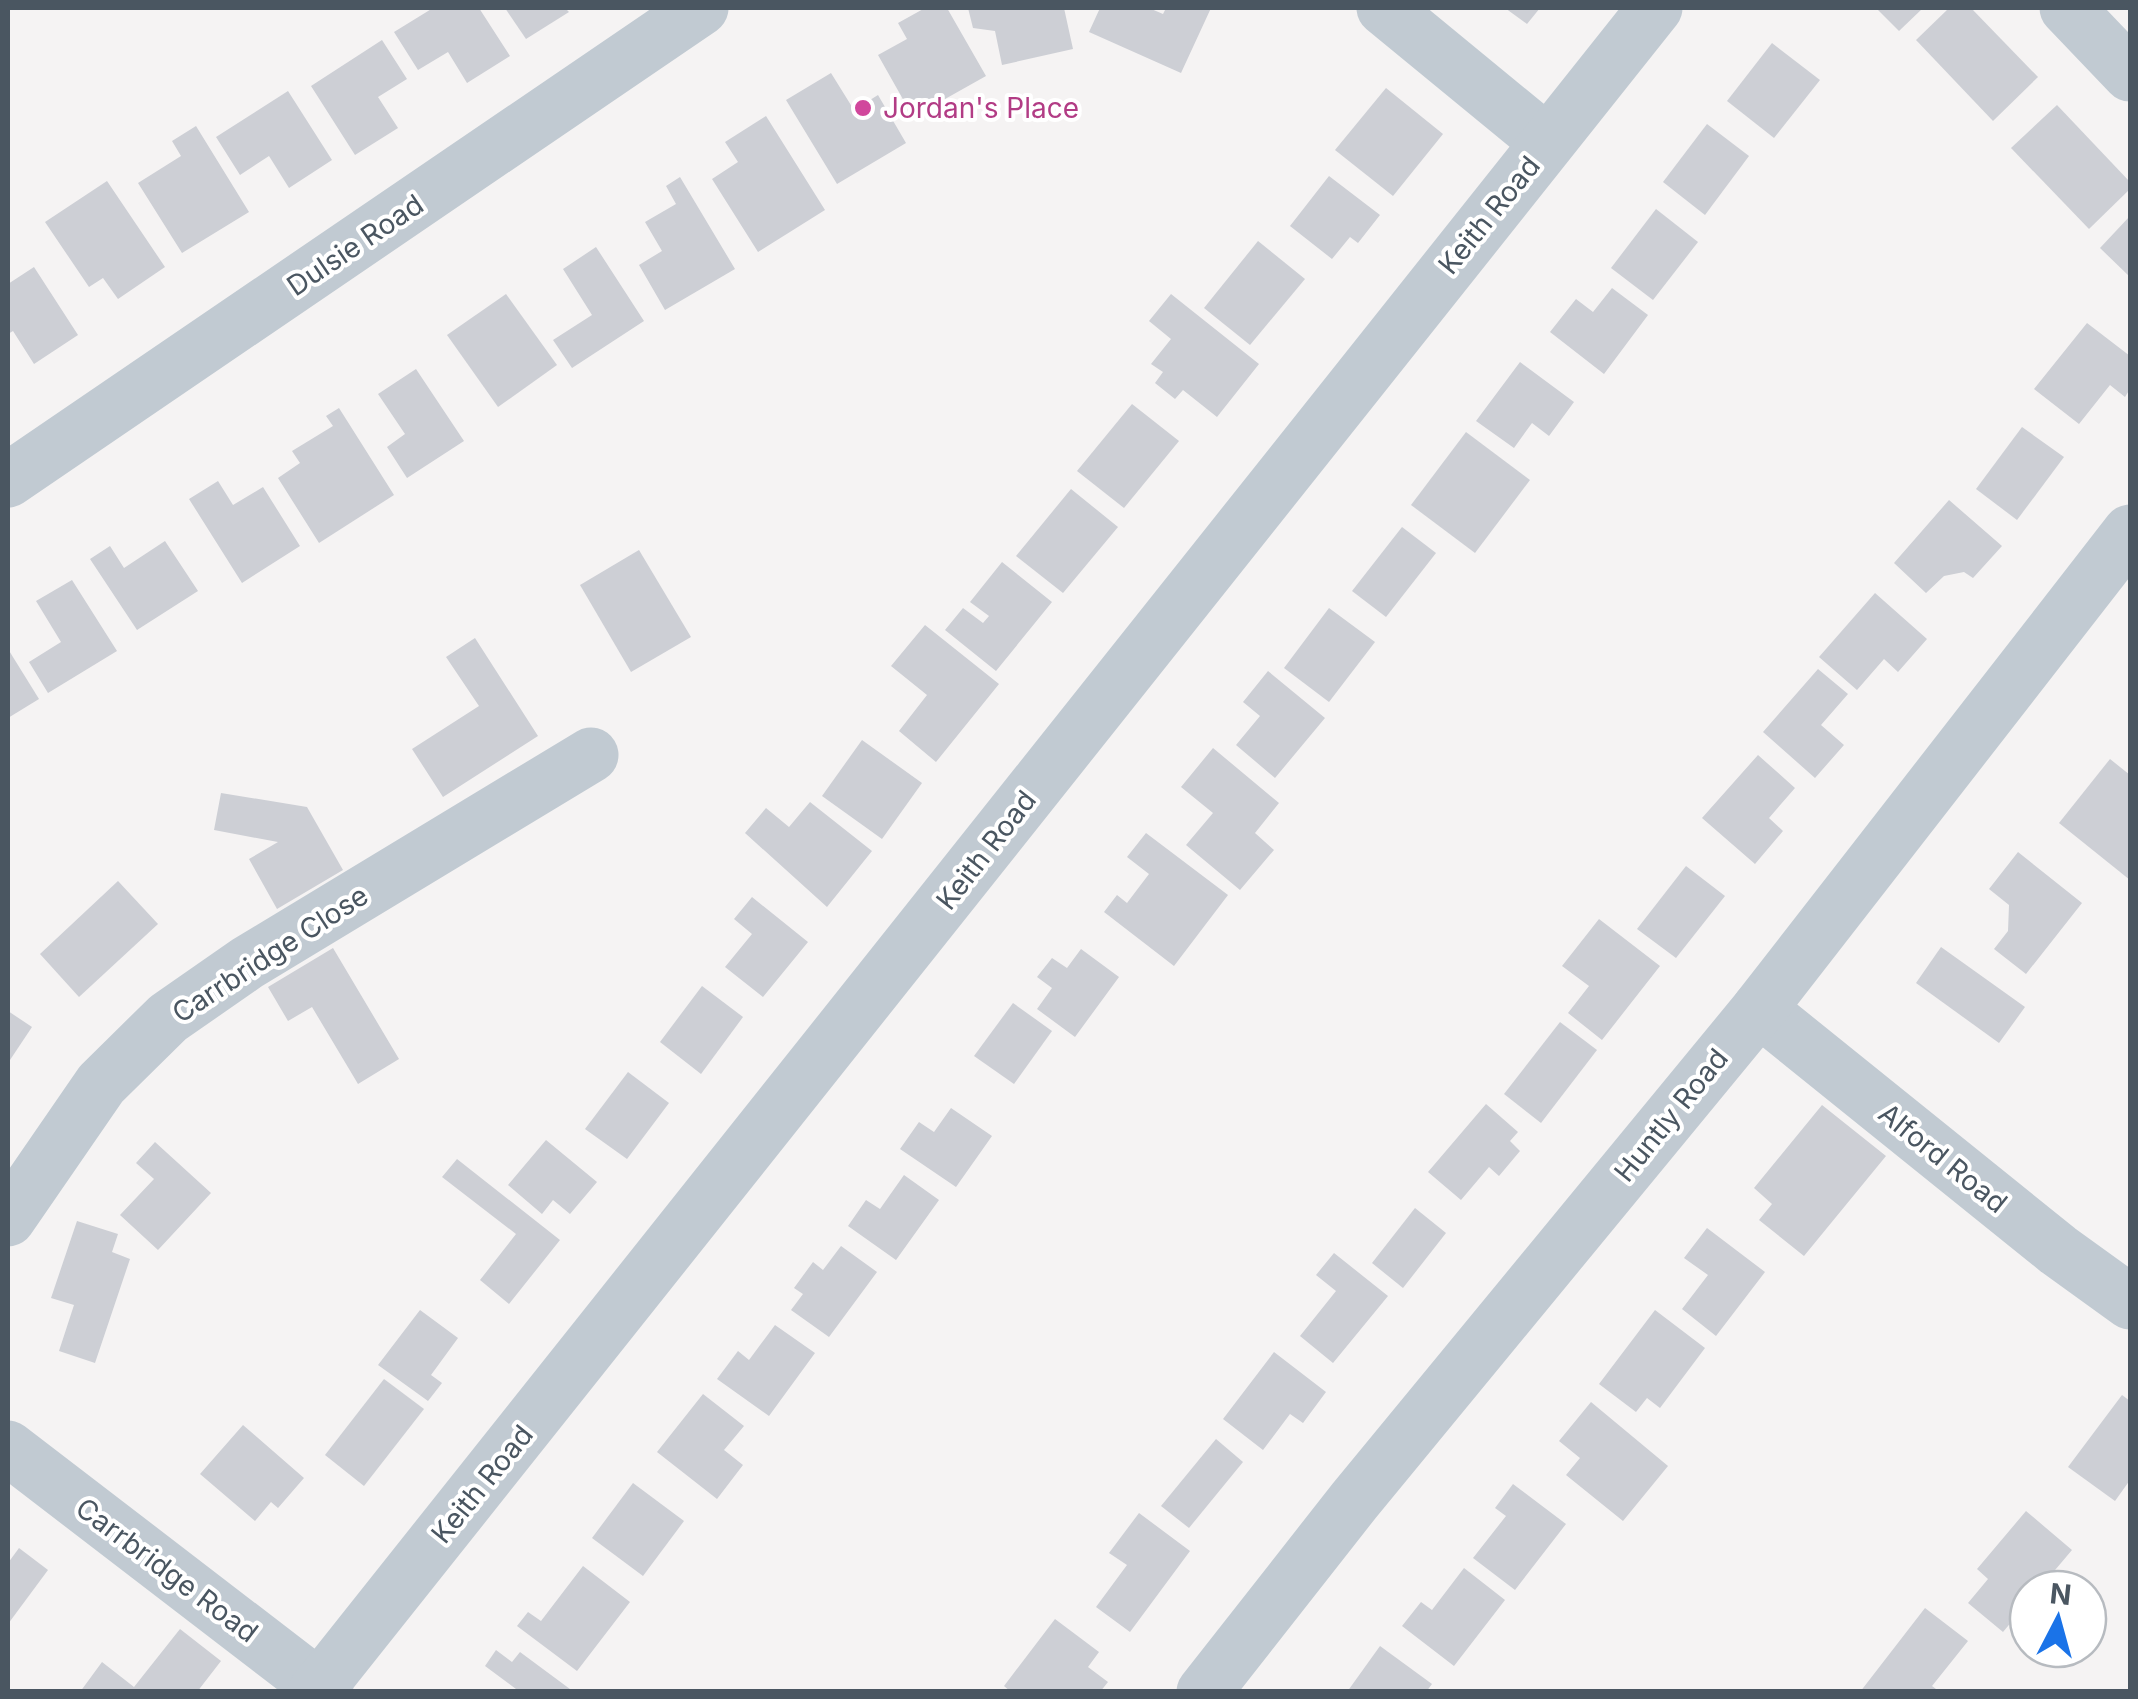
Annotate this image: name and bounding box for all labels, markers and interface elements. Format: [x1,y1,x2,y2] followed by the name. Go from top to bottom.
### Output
[883,91,1079,125] place label: Jordan's Place
[852,97,874,119] marker: Jordan's Place
[1431,149,1547,281] street label: Keith Road
[280,187,430,303] street label: Dulsie Road
[929,784,1043,916] street label: Keith Road
[166,878,374,1030] street label: Carrbridge Close
[1607,1042,1735,1188] street label: Huntly Road
[1872,1096,2014,1220] street label: Alford Road
[424,1418,540,1550] street label: Keith Road
[69,1490,265,1650] street label: Carrbridge Road
[2008,1569,2108,1669] north arrow
[2048,1576,2073,1612] text: N

